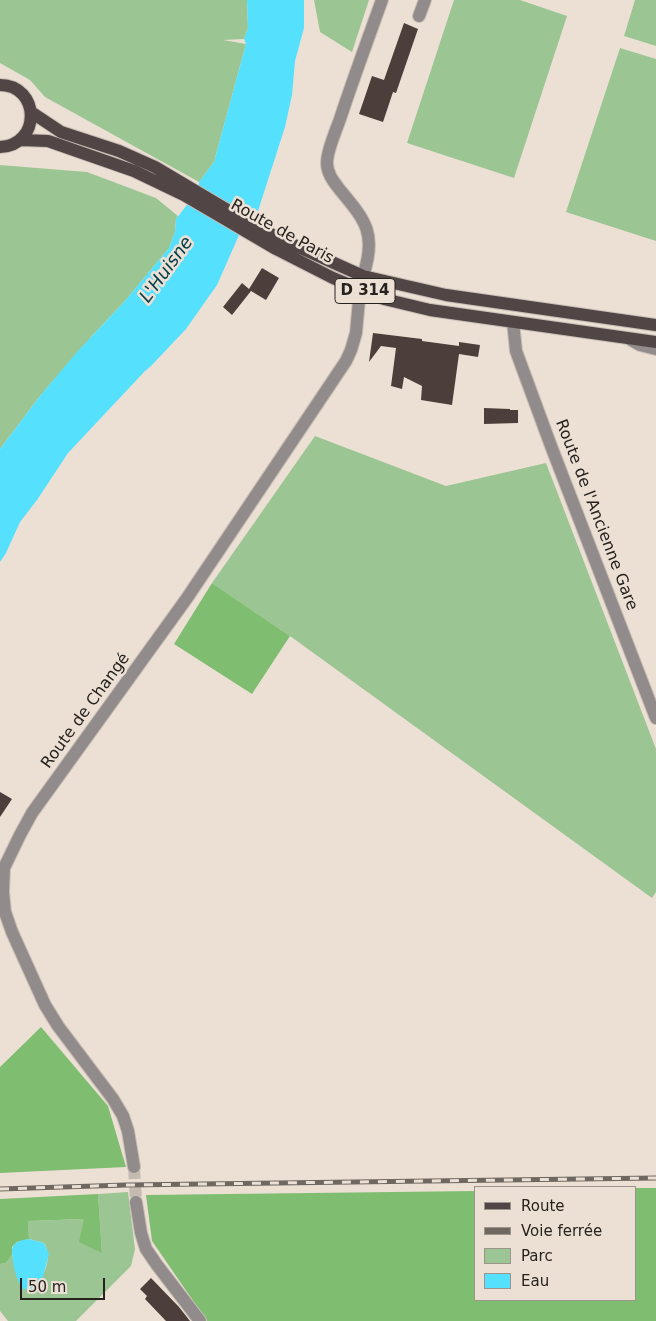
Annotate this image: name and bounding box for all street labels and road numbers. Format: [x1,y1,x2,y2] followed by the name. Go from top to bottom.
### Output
[227,196,337,268] street label: Route de Paris
[335,278,395,304] road number: D 314
[551,417,641,613] street label: Route de l'Ancienne Gare
[38,650,134,772] street label: Route de Changé

